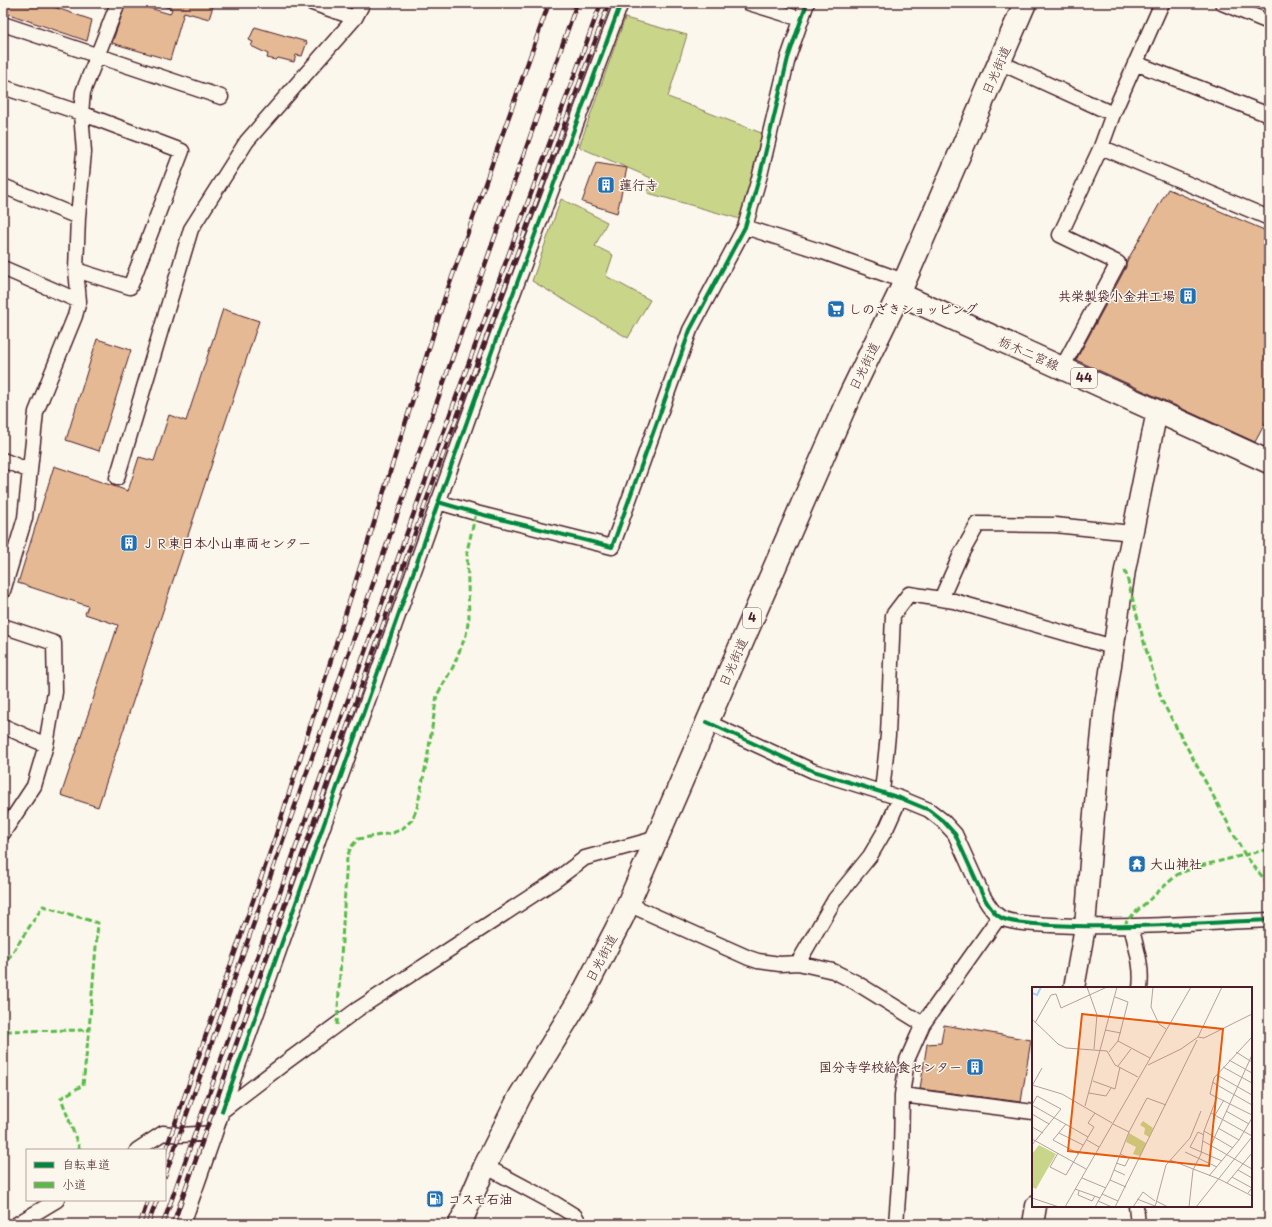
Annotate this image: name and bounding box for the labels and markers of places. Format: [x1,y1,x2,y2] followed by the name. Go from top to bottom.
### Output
[596,175,616,195] building icon: 蓮行寺
[619,175,658,194] place label: 蓮行寺
[1058,286,1175,305] place label: 共栄製袋小金井工場
[1178,286,1198,306] building icon: 共栄製袋小金井工場
[826,299,846,319] supermarket icon: しのざきショッピング
[849,299,978,318] place label: しのざきショッピング
[119,533,139,553] building icon: ＪＲ東日本小山車両センター
[142,533,311,552] place label: ＪＲ東日本小山車両センター
[1127,854,1147,874] temple icon: 大山神社
[1150,854,1202,873] place label: 大山神社
[819,1057,962,1076] place label: 国分寺学校給食センター
[965,1057,985,1077] building icon: 国分寺学校給食センター
[425,1189,445,1209] fuel station icon: コスモ石油
[448,1189,512,1208] place label: コスモ石油

